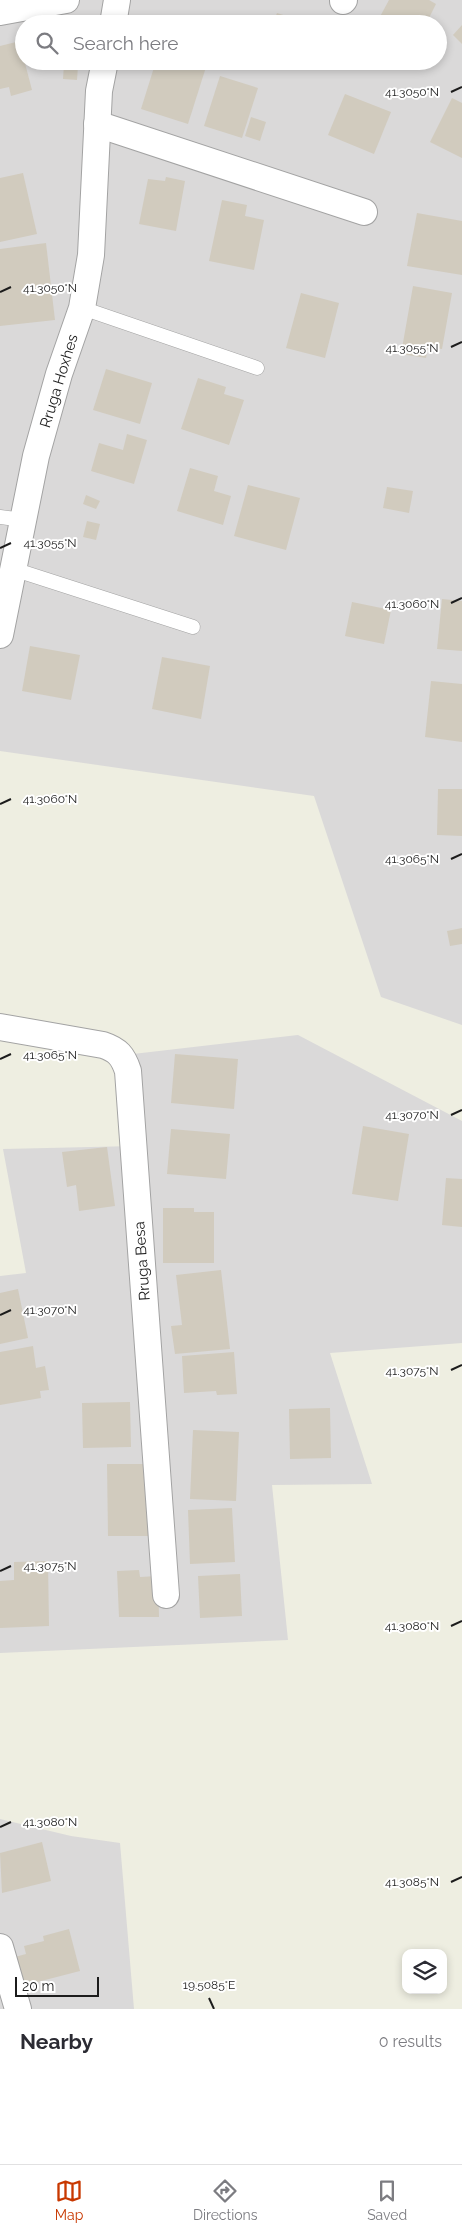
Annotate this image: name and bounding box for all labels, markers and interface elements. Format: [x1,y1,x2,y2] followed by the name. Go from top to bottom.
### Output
[15,15,447,70] search box
[33,29,61,57] icon: search
[73,32,179,54] text: Search here
[385,85,439,99] text: 41.3050°N
[23,281,77,295] text: 41.3050°N
[36,332,82,430] street label: Rruga Hoxhes
[385,341,439,355] text: 41.3055°N
[23,536,77,550] text: 41.3055°N
[385,597,439,611] text: 41.3060°N
[23,792,77,806] text: 41.3060°N
[385,852,439,866] text: 41.3065°N
[23,1048,77,1062] text: 41.3065°N
[385,1108,439,1122] text: 41.3070°N
[130,1221,154,1301] street label: Rruga Besa
[23,1303,77,1317] text: 41.3070°N
[386,1364,438,1378] text: 41.3075°N
[24,1559,76,1573] text: 41.3075°N
[385,1619,439,1633] text: 41.3080°N
[23,1815,77,1829] text: 41.3080°N
[385,1875,439,1889] text: 41.3085°N
[402,1949,447,1994] map controls
[402,1949,447,1994] button: layers
[15,1974,99,1997] scale bar
[22,1978,54,1994] text: 20 m
[183,1978,235,1992] text: 19.5085°E
[20,2029,93,2054] text: Nearby
[379,2032,442,2051] text: 0 results
[55,2177,83,2223] tab: Map
[193,2177,258,2223] tab: Directions
[367,2177,407,2223] tab: Saved

